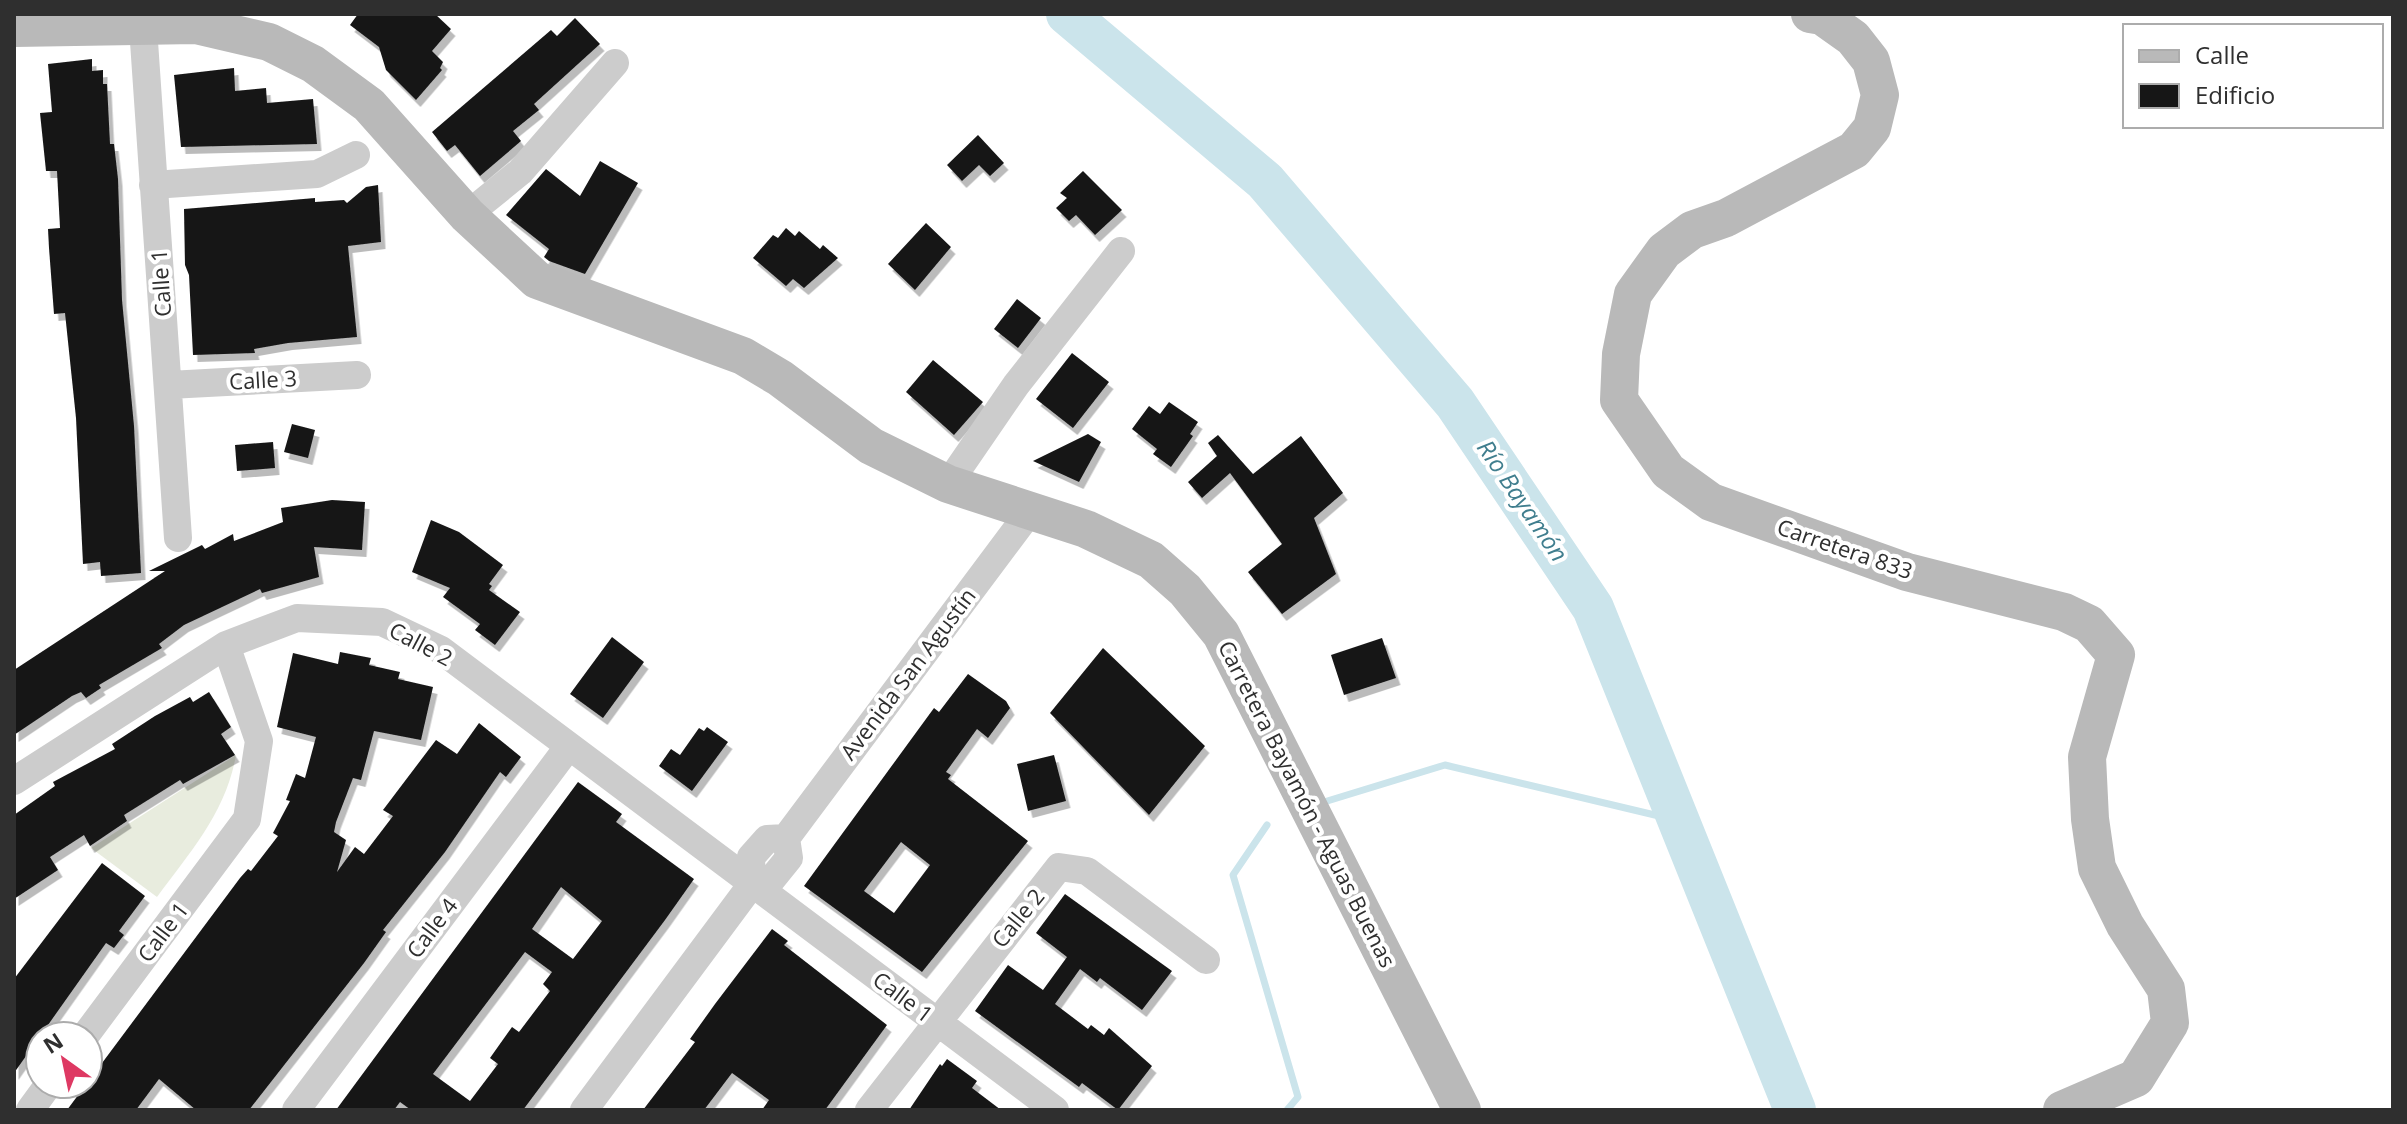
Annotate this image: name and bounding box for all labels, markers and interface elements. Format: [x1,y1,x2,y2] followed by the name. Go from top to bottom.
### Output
[2123,24,2383,128] legend
[2195,38,2249,71] text: Calle
[2195,78,2275,111] text: Edificio
[143,248,177,318] street label: Calle 1
[228,362,298,396] street label: Calle 3
[1470,433,1576,568] water label: Río Bayamón
[1774,511,1917,585] street label: Carretera 833
[833,581,982,765] street label: Avenida San Agustín
[384,614,458,672] street label: Calle 2
[1212,635,1404,972] street label: Carretera Bayamón - Aguas Buenas
[984,882,1050,953] street label: Calle 2
[399,891,464,964] street label: Calle 4
[130,895,195,968] street label: Calle 1
[867,964,940,1029] street label: Calle 1
[24,1020,104,1100] north arrow
[37,1025,68,1060] text: N

